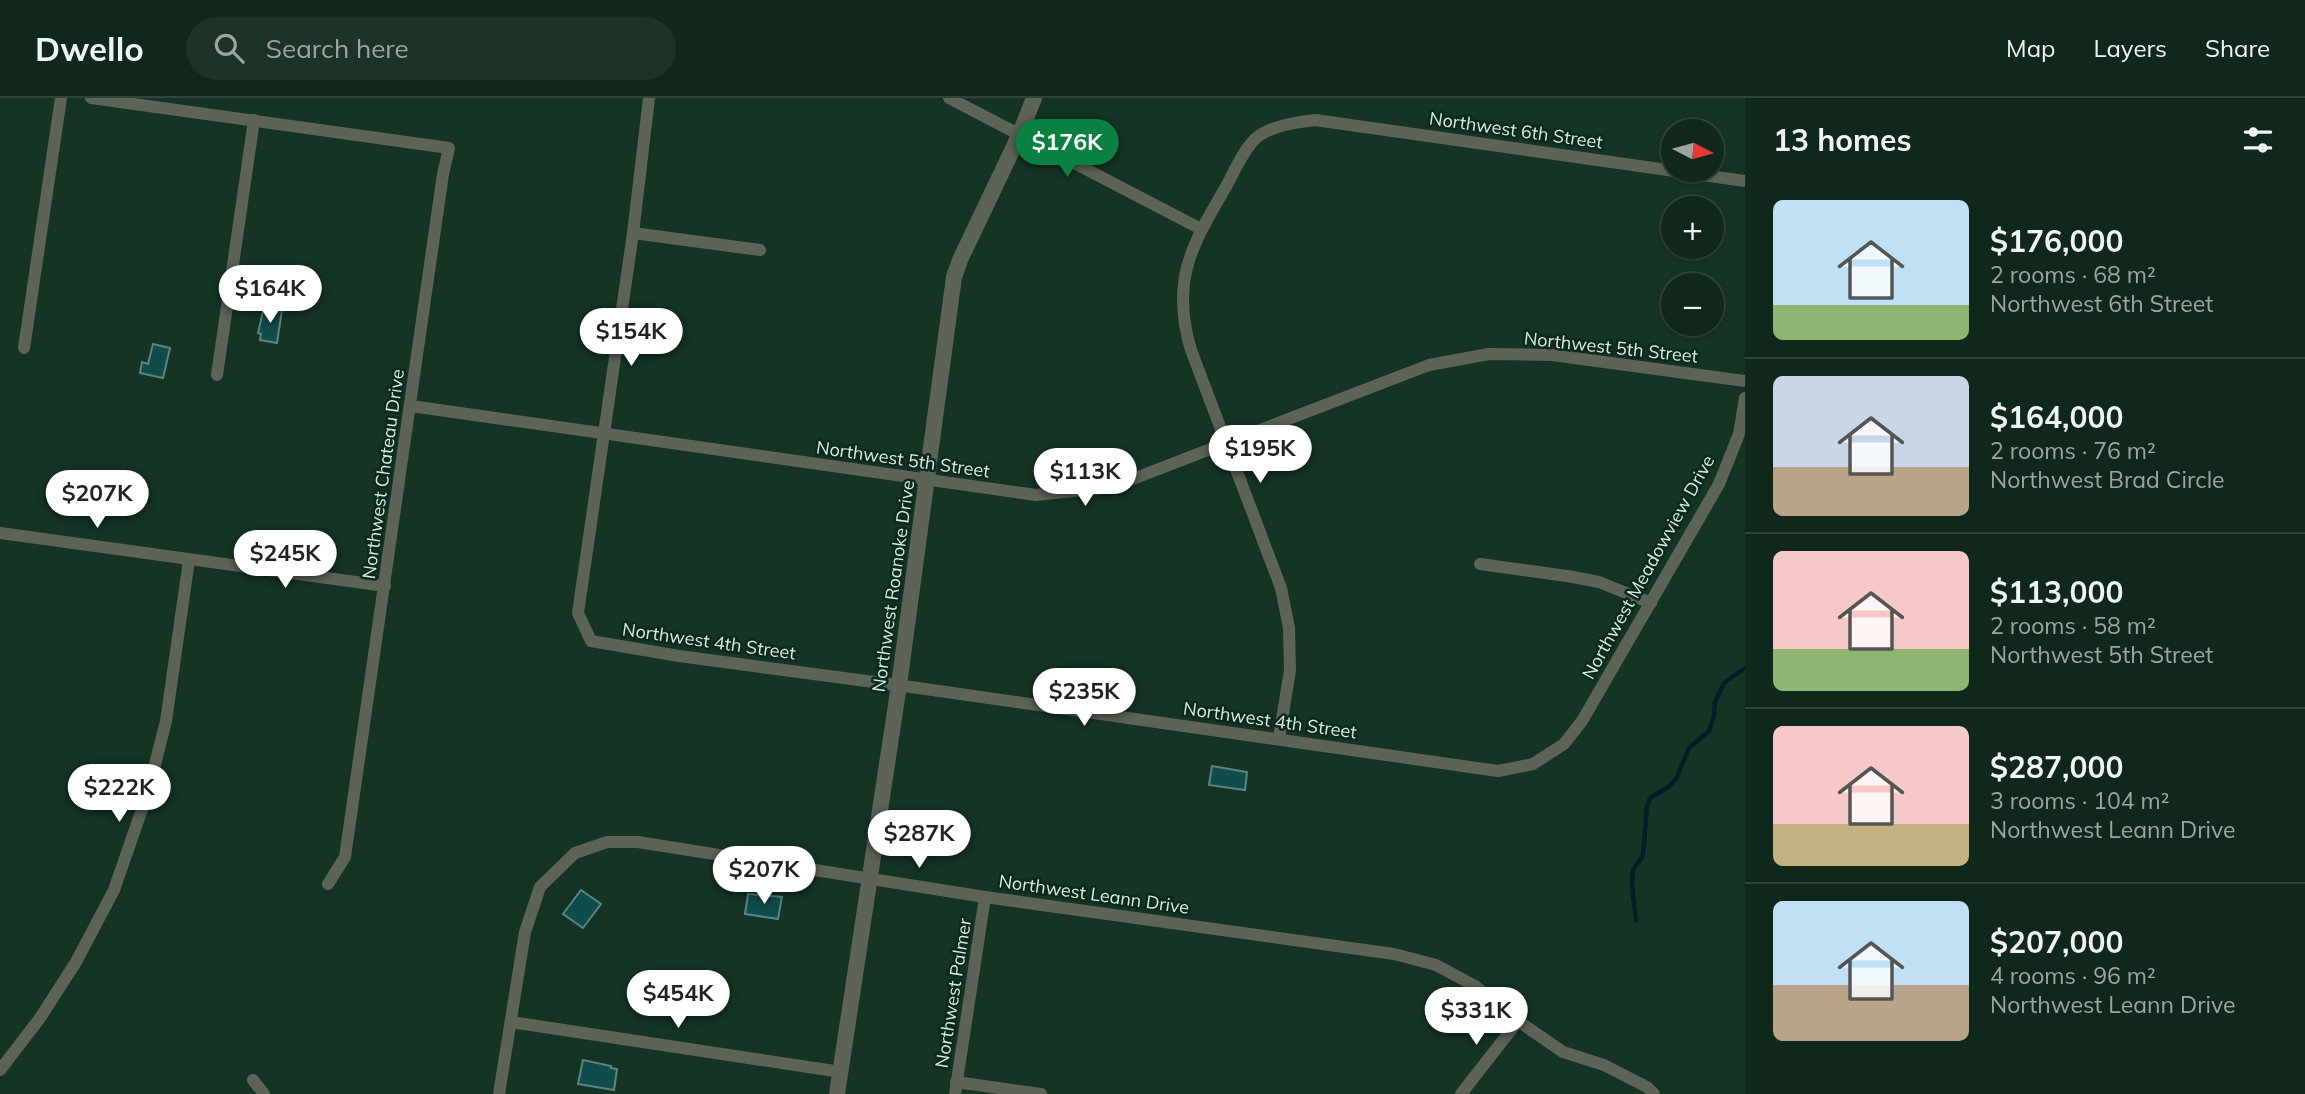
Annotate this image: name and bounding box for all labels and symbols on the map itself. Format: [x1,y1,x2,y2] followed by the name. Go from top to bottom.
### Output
[1428,106,1604,154] street label: Northwest 6th Street
[1661,119,1724,182] north arrow
[1018,120,1116,179] pin: $176K
[221,266,319,325] pin: $164K
[582,308,680,368] pin: $154K
[1523,326,1699,368] street label: Northwest 5th Street
[357,368,409,580] street label: Northwest Chateau Drive
[1211,426,1309,485] pin: $195K
[815,435,991,483] street label: Northwest 5th Street
[1036,448,1134,508] pin: $113K
[1577,451,1719,683] street label: Northwest Meadowview Drive
[48,470,146,530] pin: $207K
[867,479,919,693] street label: Northwest Roanoke Drive
[236,531,334,590] pin: $245K
[621,617,797,665] street label: Northwest 4th Street
[1035,668,1133,728] pin: $235K
[1182,696,1358,744] street label: Northwest 4th Street
[70,764,168,824] pin: $222K
[870,810,968,870] pin: $287K
[715,846,813,906] pin: $207K
[997,869,1191,919] street label: Northwest Leann Drive
[930,916,976,1069] street label: Northwest Palmer
[629,970,727,1030] pin: $454K
[1427,988,1525,1047] pin: $331K

